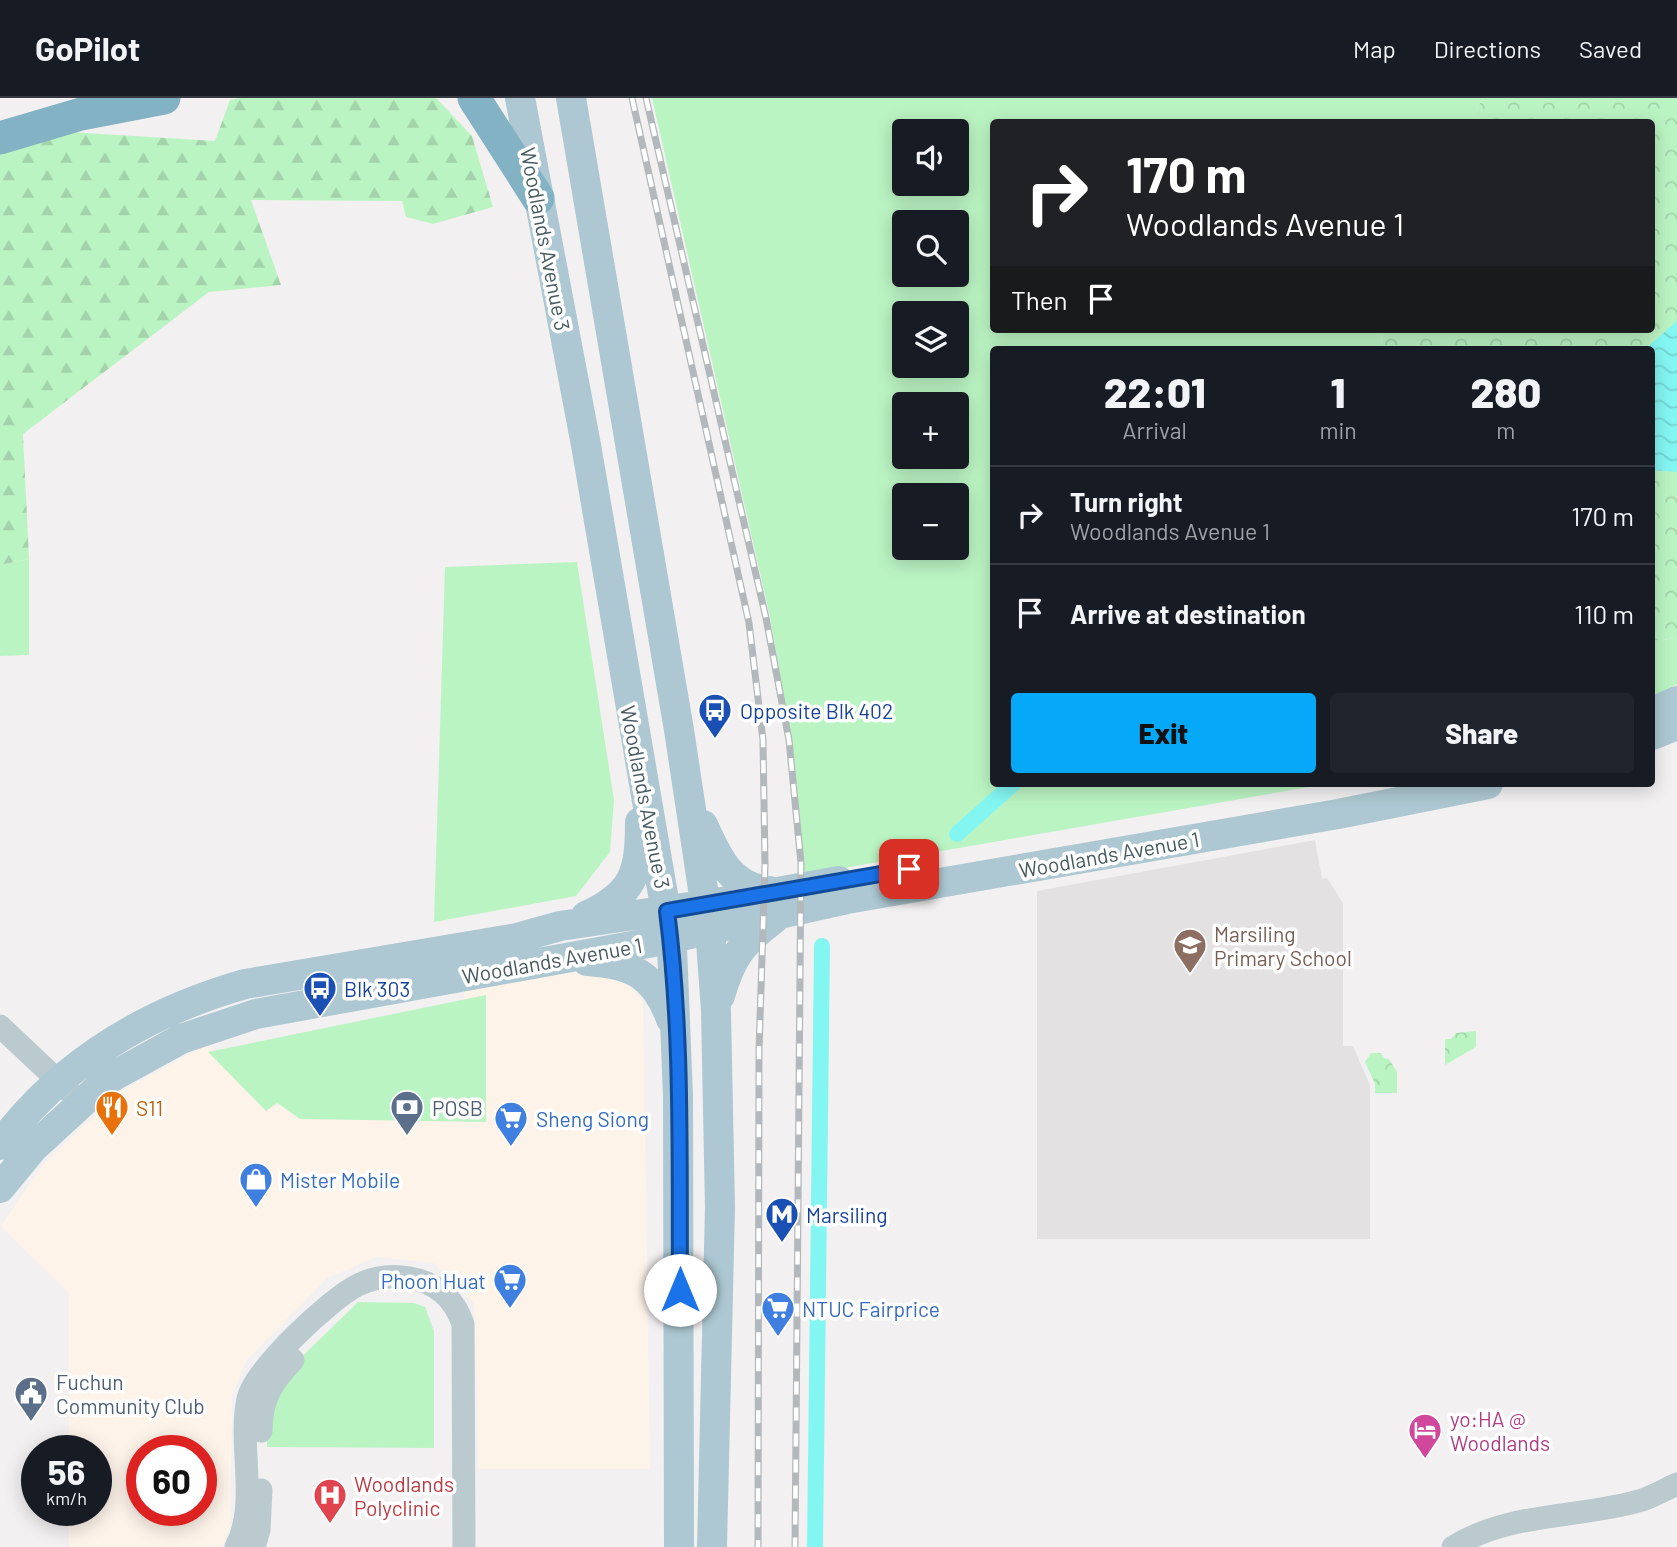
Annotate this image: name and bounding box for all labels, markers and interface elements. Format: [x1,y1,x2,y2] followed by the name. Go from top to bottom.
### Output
[35,28,140,68] text: GoPilot
[1353,34,1396,63] text: Map
[1434,34,1541,63] text: Directions
[1579,34,1642,63] text: Saved
[892,119,969,560] map controls
[892,119,969,196] button: sound
[1126,144,1246,203] text: 170 m
[516,145,576,333] street label: Woodlands Avenue 3
[1011,147,1102,238] icon: right
[1126,204,1404,242] text: Woodlands Avenue 1
[892,210,969,287] button: search
[1082,280,1120,318] icon: arrive
[1011,284,1068,315] text: Then
[892,301,969,378] button: layers
[1104,366,1206,416] text: 22:01
[1331,366,1346,416] text: 1
[1470,366,1541,416] text: 280
[892,392,969,469] button: +
[1123,416,1187,444] text: Arrival
[1319,416,1357,444] text: min
[1496,416,1515,444] text: m
[892,483,969,560] button: −
[1070,486,1183,517] text: Turn right
[1011,496,1049,534] icon: right
[1571,500,1634,531] text: 170 m
[1070,517,1270,545] text: Woodlands Avenue 1
[1011,594,1049,632] icon: arrive
[1070,598,1306,629] text: Arrive at destination
[1574,598,1634,629] text: 110 m
[696,691,734,740] bus stop icon: Opposite Blk 402
[1011,693,1316,773] button: Exit
[1330,693,1634,773] button: Share
[740,698,893,723] place label: Opposite Blk 402
[616,703,676,891] street label: Woodlands Avenue 3
[1017,826,1201,882] street label: Woodlands Avenue 1
[879,839,939,899] pin
[890,850,928,888] icon: arrive
[1214,921,1352,970] place label: Marsiling Primary School
[1171,926,1209,975] school or university icon: Marsiling Primary School
[460,932,644,988] street label: Woodlands Avenue 1
[301,969,339,1018] bus stop icon: Blk 303
[344,976,410,1001] place label: Blk 303
[93,1088,131,1137] restaurant icon: S11
[388,1088,426,1137] bank icon: POSB
[136,1095,163,1120] place label: S11
[432,1095,483,1120] place label: POSB
[492,1099,530,1148] supermarket icon: Sheng Siong
[536,1106,649,1131] place label: Sheng Siong
[237,1160,275,1209] shop icon: Mister Mobile
[280,1167,400,1192] place label: Mister Mobile
[763,1195,801,1244] metro station icon: Marsiling
[806,1202,888,1227] place label: Marsiling
[643,1253,717,1327] position arrow
[491,1261,529,1310] supermarket icon: Phoon Huat
[381,1268,486,1293] place label: Phoon Huat
[759,1289,797,1338] supermarket icon: NTUC Fairprice
[802,1296,940,1321] place label: NTUC Fairprice
[56,1369,205,1418] place label: Fuchun Community Club
[12,1374,50,1423] public building icon: Fuchun Community Club
[1450,1406,1550,1455] place label: yo:HA @ Woodlands
[1406,1411,1444,1460] hotel icon: yo:HA @ Woodlands
[126,1435,217,1526] speed limit sign: 60
[48,1450,85,1492] text: 56
[354,1471,454,1520] place label: Woodlands Polyclinic
[311,1476,349,1525] hospital icon: Woodlands Polyclinic
[46,1487,87,1509] text: km/h

